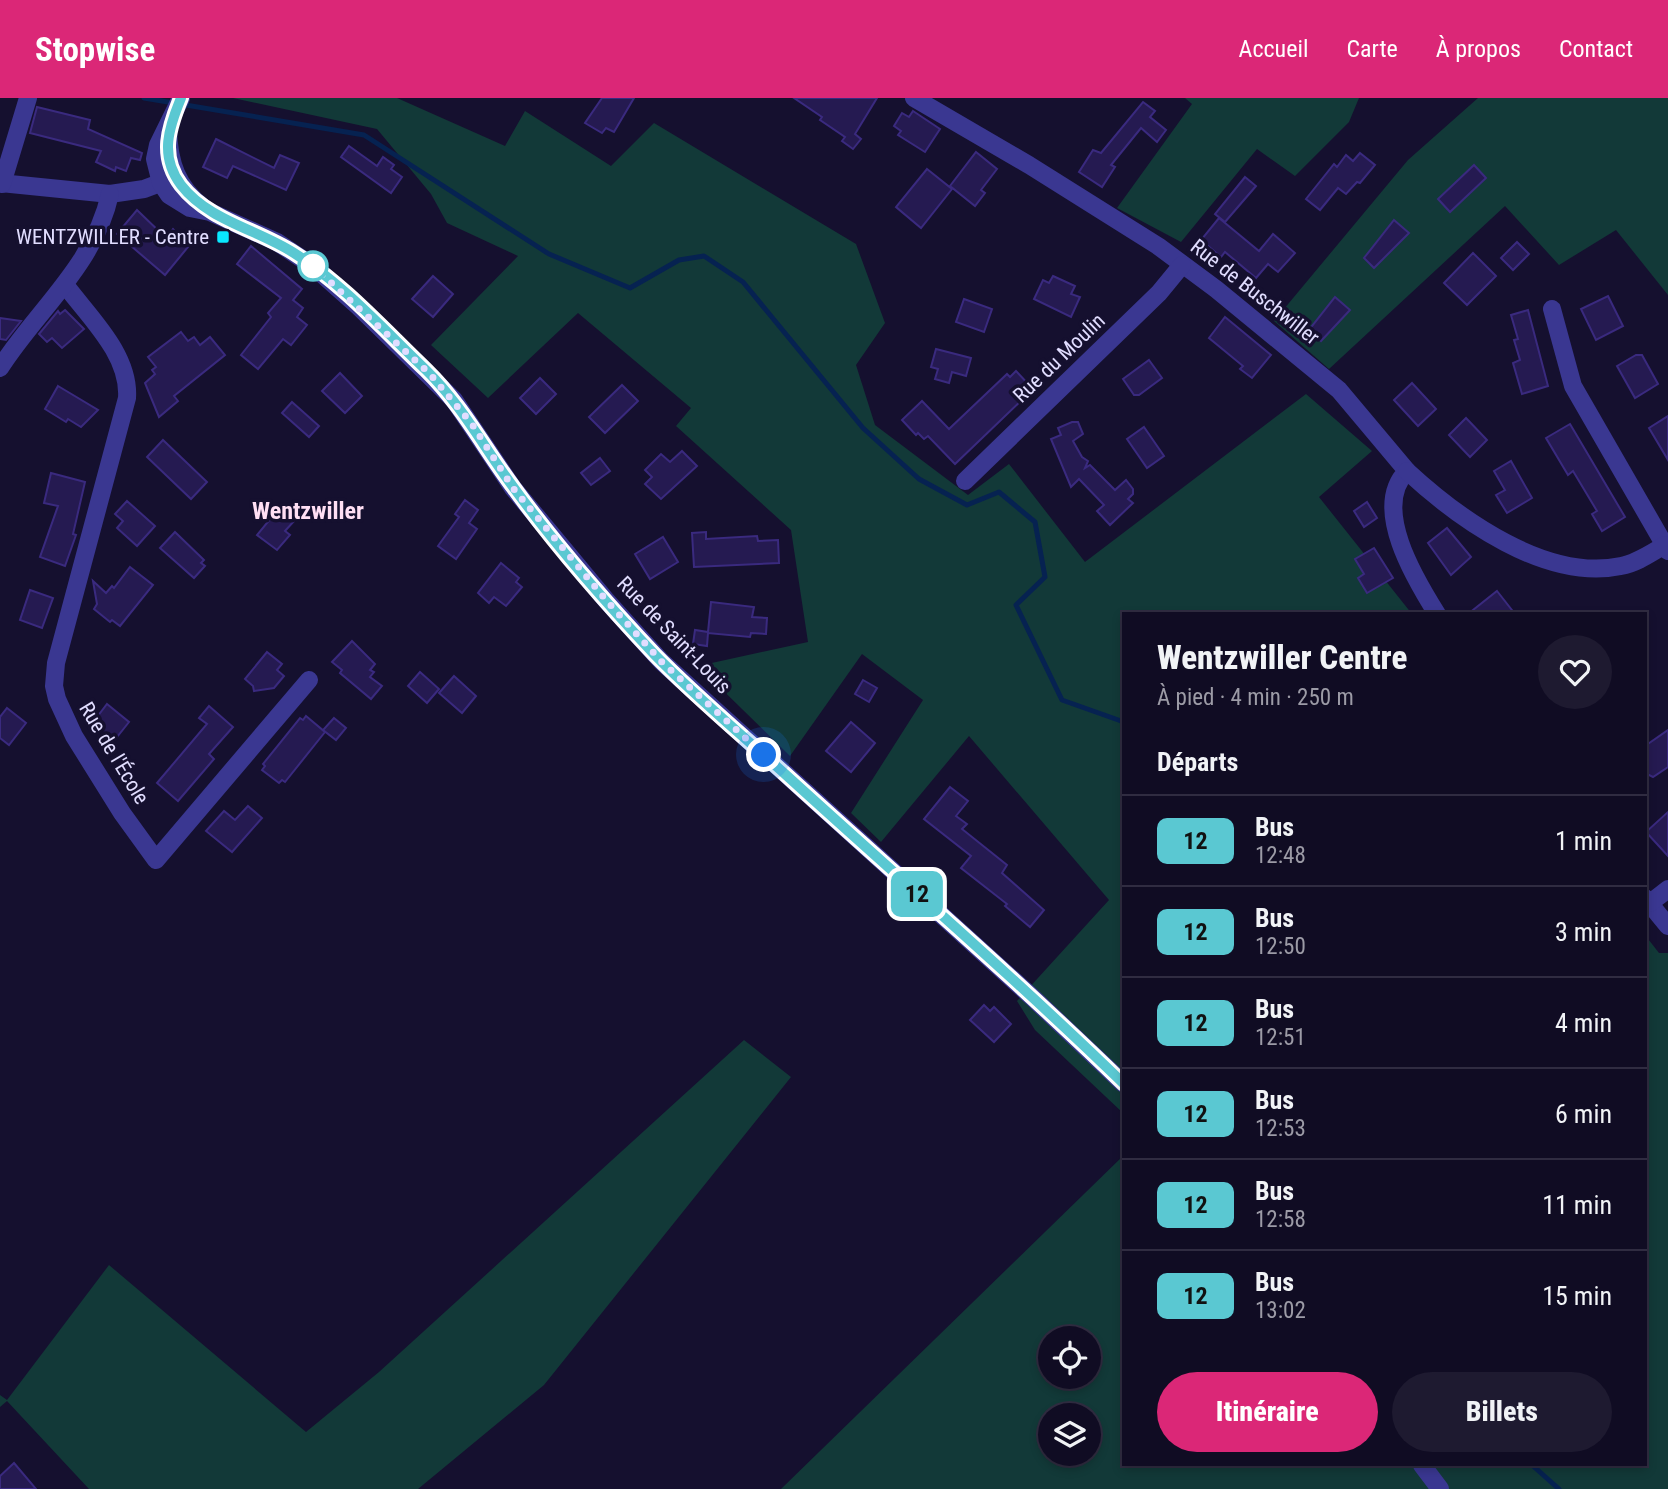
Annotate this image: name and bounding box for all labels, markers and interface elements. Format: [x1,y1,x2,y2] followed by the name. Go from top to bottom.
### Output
[35,30,155,69] text: Stopwise
[1239,35,1308,63] text: Accueil
[1346,35,1398,63] text: Carte
[1436,35,1521,63] text: À propos
[1559,35,1633,63] text: Contact
[16,225,209,249] place label: WENTZWILLER - Centre
[215,229,231,245] marker: WENTZWILLER - Centre
[1186,234,1324,350] street label: Rue de Buschwiller
[298,251,328,281] unlabelled marker
[1008,308,1110,408] street label: Rue du Moulin
[252,497,364,525] district label: Wentzwiller
[612,571,736,699] street label: Rue de Saint-Louis
[1538,635,1612,709] button: heart
[1157,638,1407,677] text: Wentzwiller Centre
[1157,684,1354,711] text: À pied · 4 min · 250 m
[74,698,154,808] street label: Rue de l'École
[746,737,781,772] your location
[1157,747,1238,777] text: Départs
[1255,812,1294,842] text: Bus
[1555,826,1612,856] text: 1 min
[1183,827,1208,855] text: 12
[1255,842,1306,869] text: 12:48
[886,871,948,917] line badge: 12
[905,880,929,908] text: 12
[1255,903,1294,933] text: Bus
[1555,917,1612,947] text: 3 min
[1183,918,1208,946] text: 12
[1255,933,1306,960] text: 12:50
[1255,994,1294,1024] text: Bus
[1555,1008,1612,1038] text: 4 min
[1183,1009,1208,1037] text: 12
[1255,1024,1306,1051] text: 12:51
[1255,1085,1294,1115] text: Bus
[1555,1099,1612,1129] text: 6 min
[1183,1100,1208,1128] text: 12
[1255,1115,1306,1142] text: 12:53
[1255,1176,1294,1206] text: Bus
[1542,1190,1612,1220] text: 11 min
[1183,1191,1208,1219] text: 12
[1255,1206,1306,1233] text: 12:58
[1255,1267,1294,1297] text: Bus
[1542,1281,1612,1311] text: 15 min
[1183,1282,1208,1310] text: 12
[1255,1297,1306,1324] text: 13:02
[1038,1326,1101,1466] map controls
[1038,1326,1101,1389] button: locate
[1157,1372,1378,1452] button: Itinéraire
[1392,1372,1612,1452] button: Billets
[1038,1403,1101,1466] button: layers

